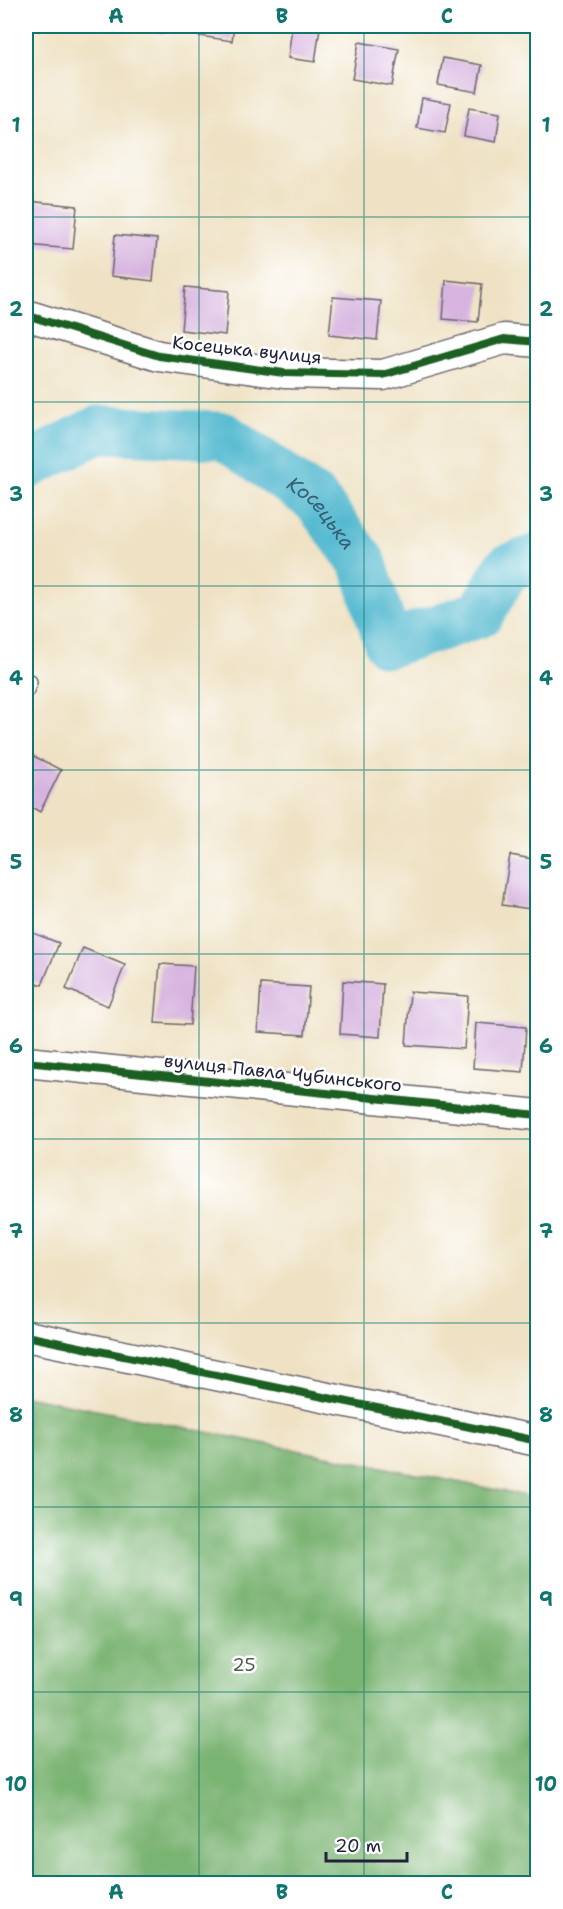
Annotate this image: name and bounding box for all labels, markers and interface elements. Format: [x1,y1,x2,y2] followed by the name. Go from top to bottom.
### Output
[108,3,124,29] text: A
[276,3,288,29] text: B
[441,3,453,29] text: C
[11,112,21,138] text: 1
[541,112,551,138] text: 1
[9,296,23,322] text: 2
[539,296,553,322] text: 2
[171,330,323,370] street label: Косецька вулиця
[282,471,361,555] water label: Косецька
[9,481,23,507] text: 3
[539,481,553,507] text: 3
[9,665,23,691] text: 4
[539,665,553,691] text: 4
[10,849,22,875] text: 5
[540,849,552,875] text: 5
[9,1033,23,1059] text: 6
[539,1033,553,1059] text: 6
[163,1049,403,1097] street label: вулиця Павла Чубинського
[9,1218,23,1244] text: 7
[539,1218,553,1244] text: 7
[9,1402,23,1428] text: 8
[539,1402,553,1428] text: 8
[9,1586,23,1612] text: 9
[539,1586,553,1612] text: 9
[232,1653,256,1677] park label: 25
[5,1771,27,1797] text: 10
[535,1771,557,1797] text: 10
[326,1825,407,1863] scale bar
[335,1834,381,1858] text: 20 m
[108,1879,124,1905] text: A
[276,1879,288,1905] text: B
[441,1879,453,1905] text: C

